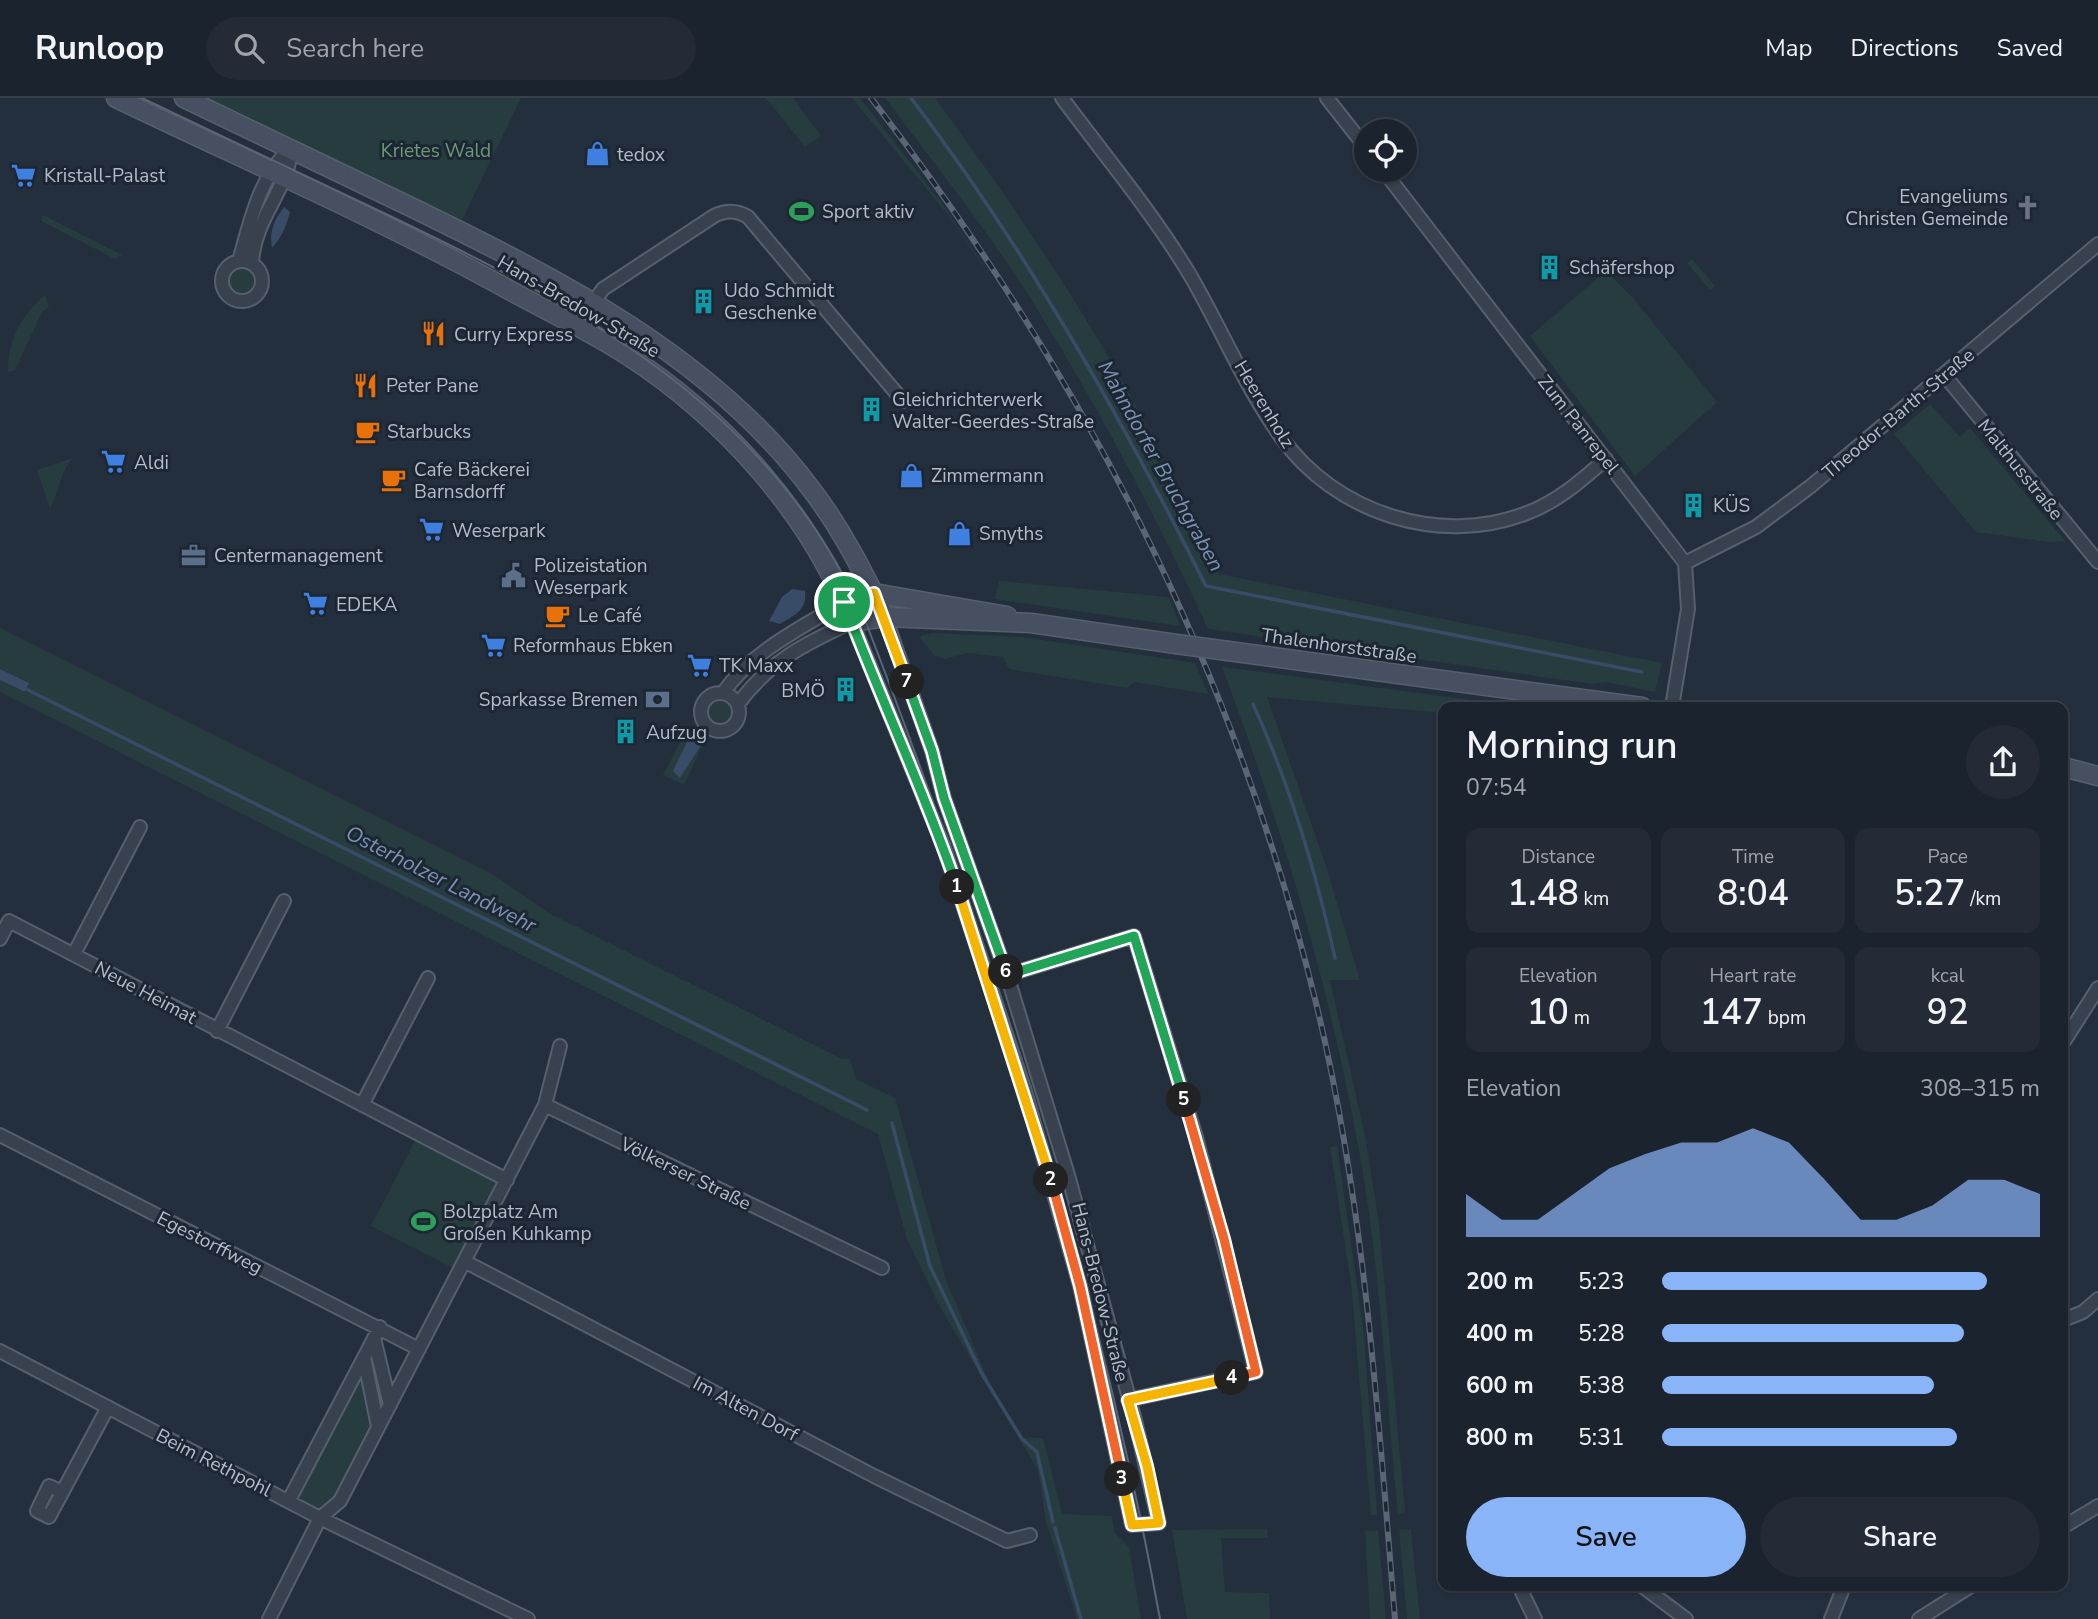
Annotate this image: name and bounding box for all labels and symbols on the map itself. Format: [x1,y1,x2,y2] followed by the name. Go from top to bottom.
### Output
[381,138,491,164] park label: Krietes Wald
[583,140,611,168] shop icon: tedox
[617,142,665,168] place label: tedox
[10,161,38,189] supermarket icon: Kristall-Palast
[44,163,165,189] place label: Kristall-Palast
[1845,184,2008,232] place label: Evangeliums Christen Gemeinde
[2014,193,2042,221] church icon: Evangeliums Christen Gemeinde
[788,197,816,225] sports icon: Sport aktiv
[822,199,915,225] place label: Sport aktiv
[492,250,665,364] street label: Hans-Bredow-Straße
[1535,253,1563,281] building icon: Schäfershop
[1569,255,1675,281] place label: Schäfershop
[724,278,834,326] place label: Udo Schmidt Geschenke
[690,287,718,315] building icon: Udo Schmidt Geschenke
[420,320,448,348] restaurant icon: Curry Express
[454,322,573,348] place label: Curry Express
[1817,342,1980,485] street label: Theodor-Barth-Straße
[1091,356,1231,576] water label: Mahndorfer Bruchgraben
[1228,356,1301,453] street label: Heerenholz
[1531,370,1625,480] street label: Zum Panrepel
[352,371,380,399] restaurant icon: Peter Pane
[386,373,479,399] place label: Peter Pane
[892,387,1094,435] place label: Gleichrichterwerk Walter-Geerdes-Straße
[858,396,886,424] building icon: Gleichrichterwerk Walter-Geerdes-Straße
[1971,414,2069,526] street label: Malthusstraße
[353,417,381,445] cafe icon: Starbucks
[387,419,471,445] place label: Starbucks
[100,448,128,476] supermarket icon: Aldi
[134,450,169,476] place label: Aldi
[414,457,530,505] place label: Cafe Bäckerei Barnsdorff
[897,461,925,489] shop icon: Zimmermann
[931,463,1044,489] place label: Zimmermann
[380,466,408,494] cafe icon: Cafe Bäckerei Barnsdorff
[1679,491,1707,519] building icon: KÜS
[1713,493,1750,519] place label: KÜS
[418,516,446,544] supermarket icon: Weserpark
[452,518,546,544] place label: Weserpark
[945,519,973,547] shop icon: Smyths
[979,521,1043,547] place label: Smyths
[180,541,208,569] office icon: Centermanagement
[214,543,383,569] place label: Centermanagement
[534,553,648,601] place label: Polizeistation Weserpark
[500,562,528,590] public building icon: Polizeistation Weserpark
[814,572,874,632] pin
[302,590,330,618] supermarket icon: EDEKA
[336,592,398,618] place label: EDEKA
[544,601,572,629] cafe icon: Le Café
[578,603,642,629] place label: Le Café
[1259,622,1418,670] street label: Thalenhorststraße
[479,631,507,659] supermarket icon: Reformhaus Ebken
[513,633,673,659] place label: Reformhaus Ebken
[685,651,713,679] supermarket icon: TK Maxx
[719,653,793,679] place label: TK Maxx
[890,664,925,700] pin: 7
[831,676,859,704] building icon: BMÖ
[781,678,825,704] place label: BMÖ
[644,685,672,713] bank icon: Sparkasse Bremen
[479,687,638,713] place label: Sparkasse Bremen
[612,718,640,746] building icon: Aufzug
[646,720,707,746] place label: Aufzug
[341,819,541,939] water label: Osterholzer Landwehr
[940,870,974,904] pin: 1
[988,954,1024,990] pin: 6
[90,955,201,1031] street label: Neue Heimat
[1166,1082,1202,1118] pin: 5
[615,1131,755,1217] street label: Völkerser Straße
[1034,1162,1068,1198] pin: 2
[443,1199,591,1247] place label: Bolzplatz Am Großen Kuhkamp
[1065,1200,1135,1385] street label: Hans-Bredow-Straße
[152,1205,267,1281] street label: Egestorffweg
[409,1208,437,1236] sports icon: Bolzplatz Am Großen Kuhkamp
[1214,1360,1250,1396] pin: 4
[688,1370,803,1448] street label: Im Alten Dorf
[151,1423,276,1503] street label: Beim Rethpohl
[1104,1462,1140,1496] pin: 3

